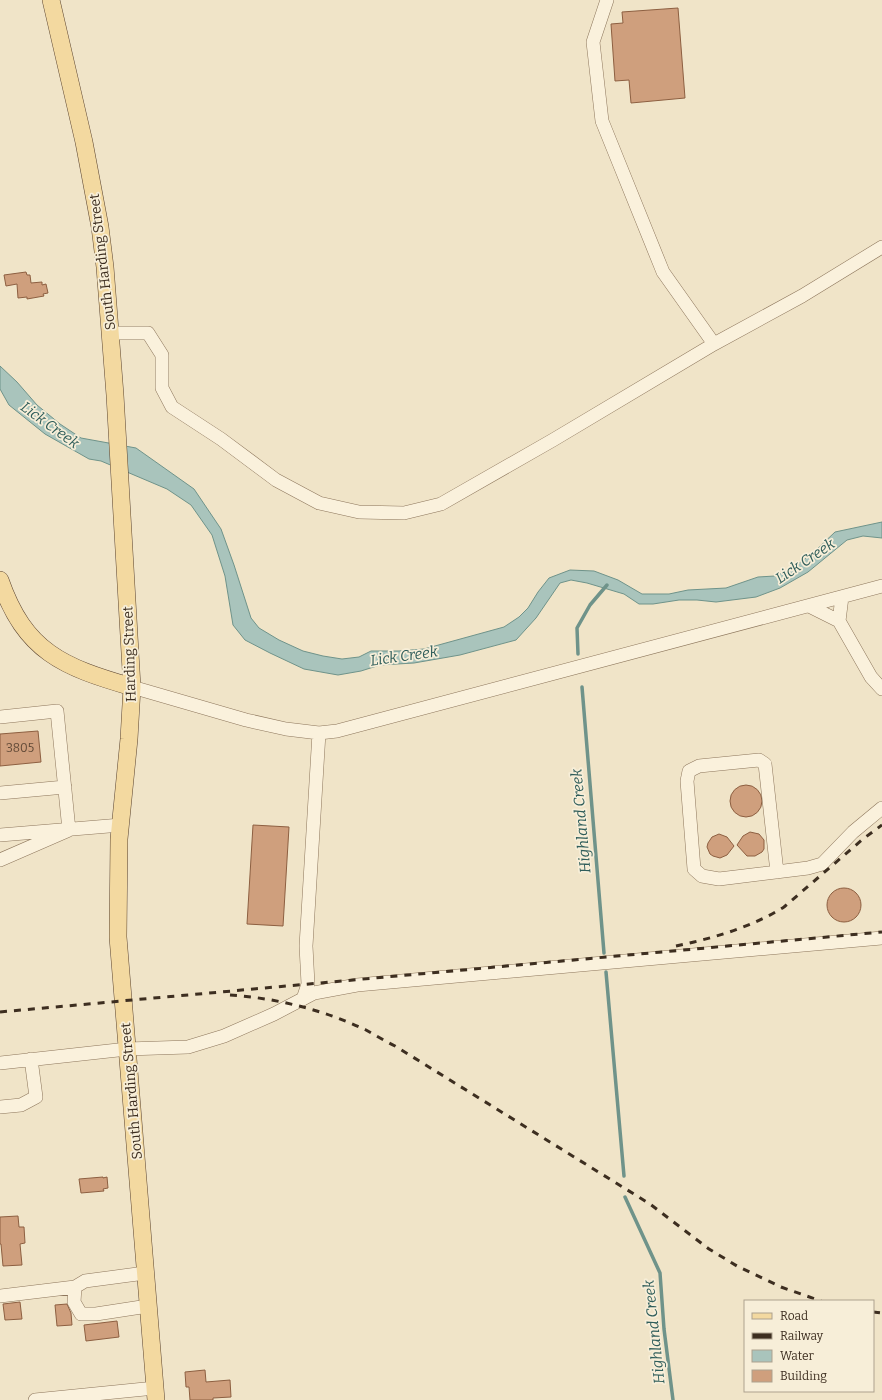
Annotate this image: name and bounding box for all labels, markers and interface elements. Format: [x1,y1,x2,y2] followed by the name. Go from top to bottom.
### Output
[86,193,119,331] street label: South Harding Street
[17,398,83,453] water label: Lick Creek
[772,534,839,587] water label: Lick Creek
[119,606,140,702] street label: Harding Street
[369,642,440,670] water label: Lick Creek
[6,741,34,755] house number: 3805
[567,767,595,874] water label: Highland Creek
[117,1022,146,1160] street label: South Harding Street
[639,1278,668,1385] water label: Highland Creek
[744,1300,874,1392] legend
[780,1309,808,1323] text: Road
[780,1329,824,1343] text: Railway
[780,1349,815,1363] text: Water
[780,1369,827,1383] text: Building

